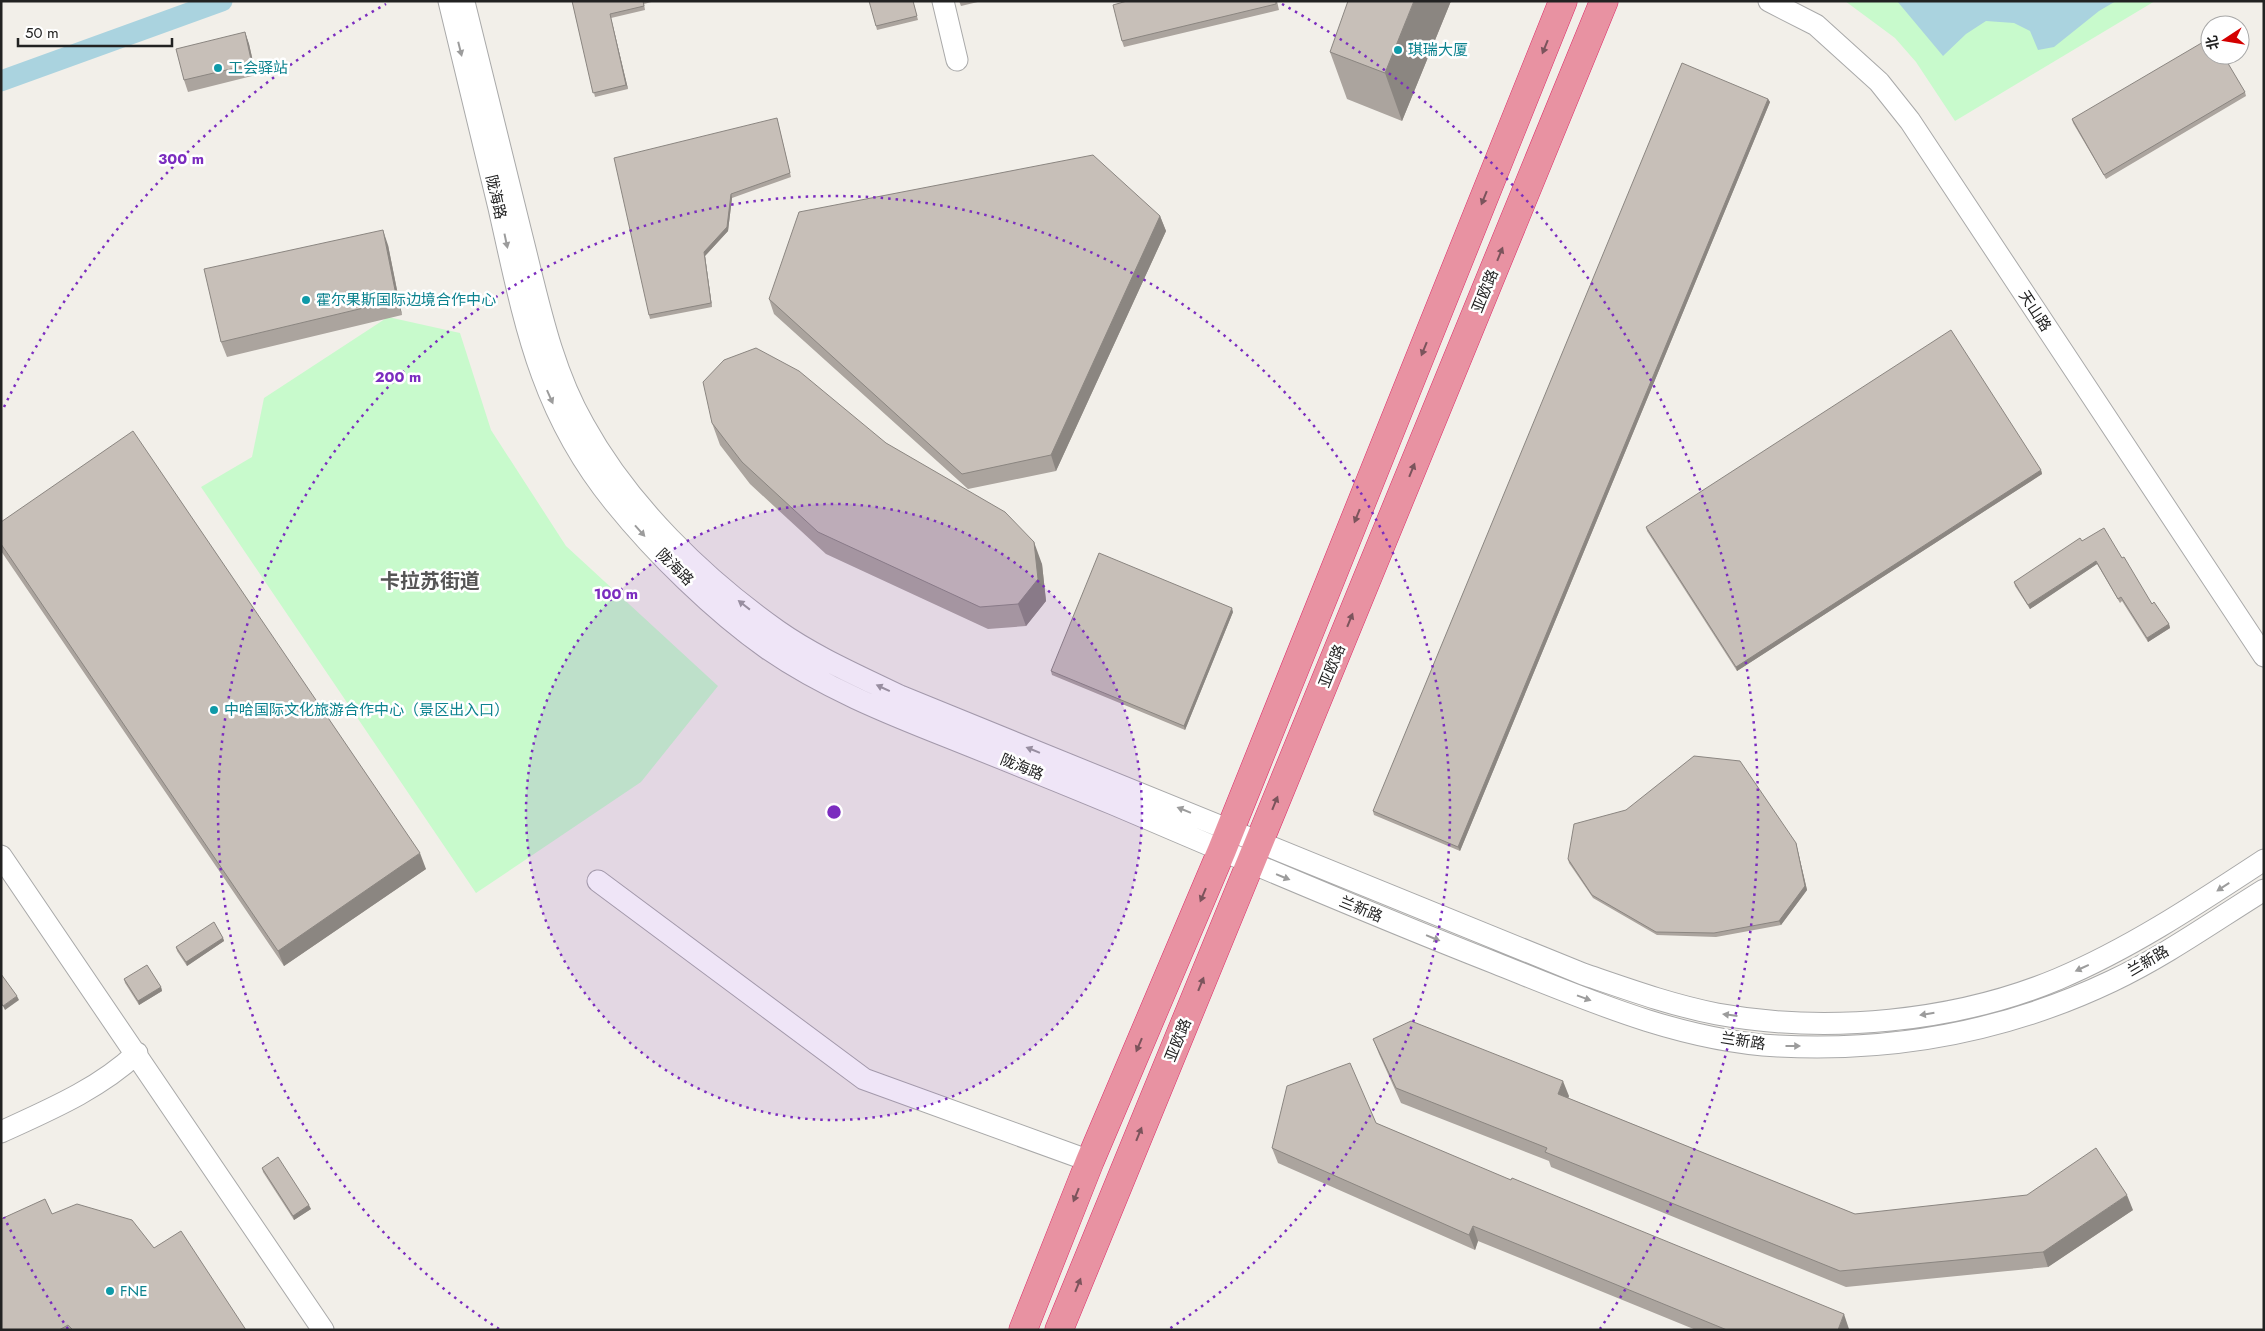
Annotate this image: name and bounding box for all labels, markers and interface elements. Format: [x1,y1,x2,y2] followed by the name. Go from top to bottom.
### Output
[18,15,171,47] scale bar
[2200,15,2250,65] north arrow
[25,22,59,44] text: 50 m
[2201,34,2224,52] text: 北
[1408,39,1468,61] place label: 琪瑞大厦
[1540,39,1548,54] one-way arrow
[456,41,464,56] one-way arrow
[1392,44,1404,56] marker: 琪瑞大厦
[228,57,288,79] place label: 工会驿站
[212,62,224,74] marker: 工会驿站
[158,148,204,170] text: 300 m
[480,173,512,221] street label: 陇海路
[1480,190,1488,205] one-way arrow
[502,233,510,248] one-way arrow
[1497,247,1505,261] one-way arrow
[1466,266,1504,316] street label: 亚欧路
[2014,286,2056,336] street label: 天山路
[316,289,496,311] place label: 霍尔果斯国际边境合作中心
[300,294,312,306] marker: 霍尔果斯国际边境合作中心
[1420,341,1428,356] one-way arrow
[375,366,421,388] text: 200 m
[547,390,555,404] one-way arrow
[1409,462,1416,477] one-way arrow
[1353,509,1361,523] one-way arrow
[634,525,646,537] one-way arrow
[651,543,699,591] street label: 陇海路
[380,567,480,596] district label: 卡拉苏街道
[594,583,638,605] text: 100 m
[738,599,751,610] one-way arrow
[1347,613,1355,627] one-way arrow
[1313,641,1351,691] street label: 亚欧路
[876,684,890,692] one-way arrow
[224,699,509,721] place label: 中哈国际文化旅游合作中心（景区出入口）
[208,704,220,716] marker: 中哈国际文化旅游合作中心（景区出入口）
[1025,746,1040,754] one-way arrow
[997,748,1047,786] street label: 陇海路
[1272,795,1280,810] one-way arrow
[825,803,843,821] centre of rings
[1177,806,1191,814] one-way arrow
[1275,874,1290,881] one-way arrow
[2216,882,2230,892] one-way arrow
[1198,888,1206,902] one-way arrow
[1336,890,1386,928] street label: 兰新路
[1426,935,1440,943] one-way arrow
[2123,940,2173,982] street label: 兰新路
[2075,964,2089,972] one-way arrow
[1198,977,1206,991] one-way arrow
[1577,994,1592,1002] one-way arrow
[1722,1011,1738,1019] one-way arrow
[1919,1011,1935,1019] one-way arrow
[1159,1015,1197,1065] street label: 亚欧路
[1719,1027,1767,1055] street label: 兰新路
[1135,1038,1143,1052] one-way arrow
[1785,1042,1801,1050] one-way arrow
[1136,1127,1144,1141] one-way arrow
[1072,1188,1080,1202] one-way arrow
[1074,1278,1082,1292] one-way arrow
[120,1280,147,1302] place label: FNE
[104,1285,116,1297] marker: FNE

